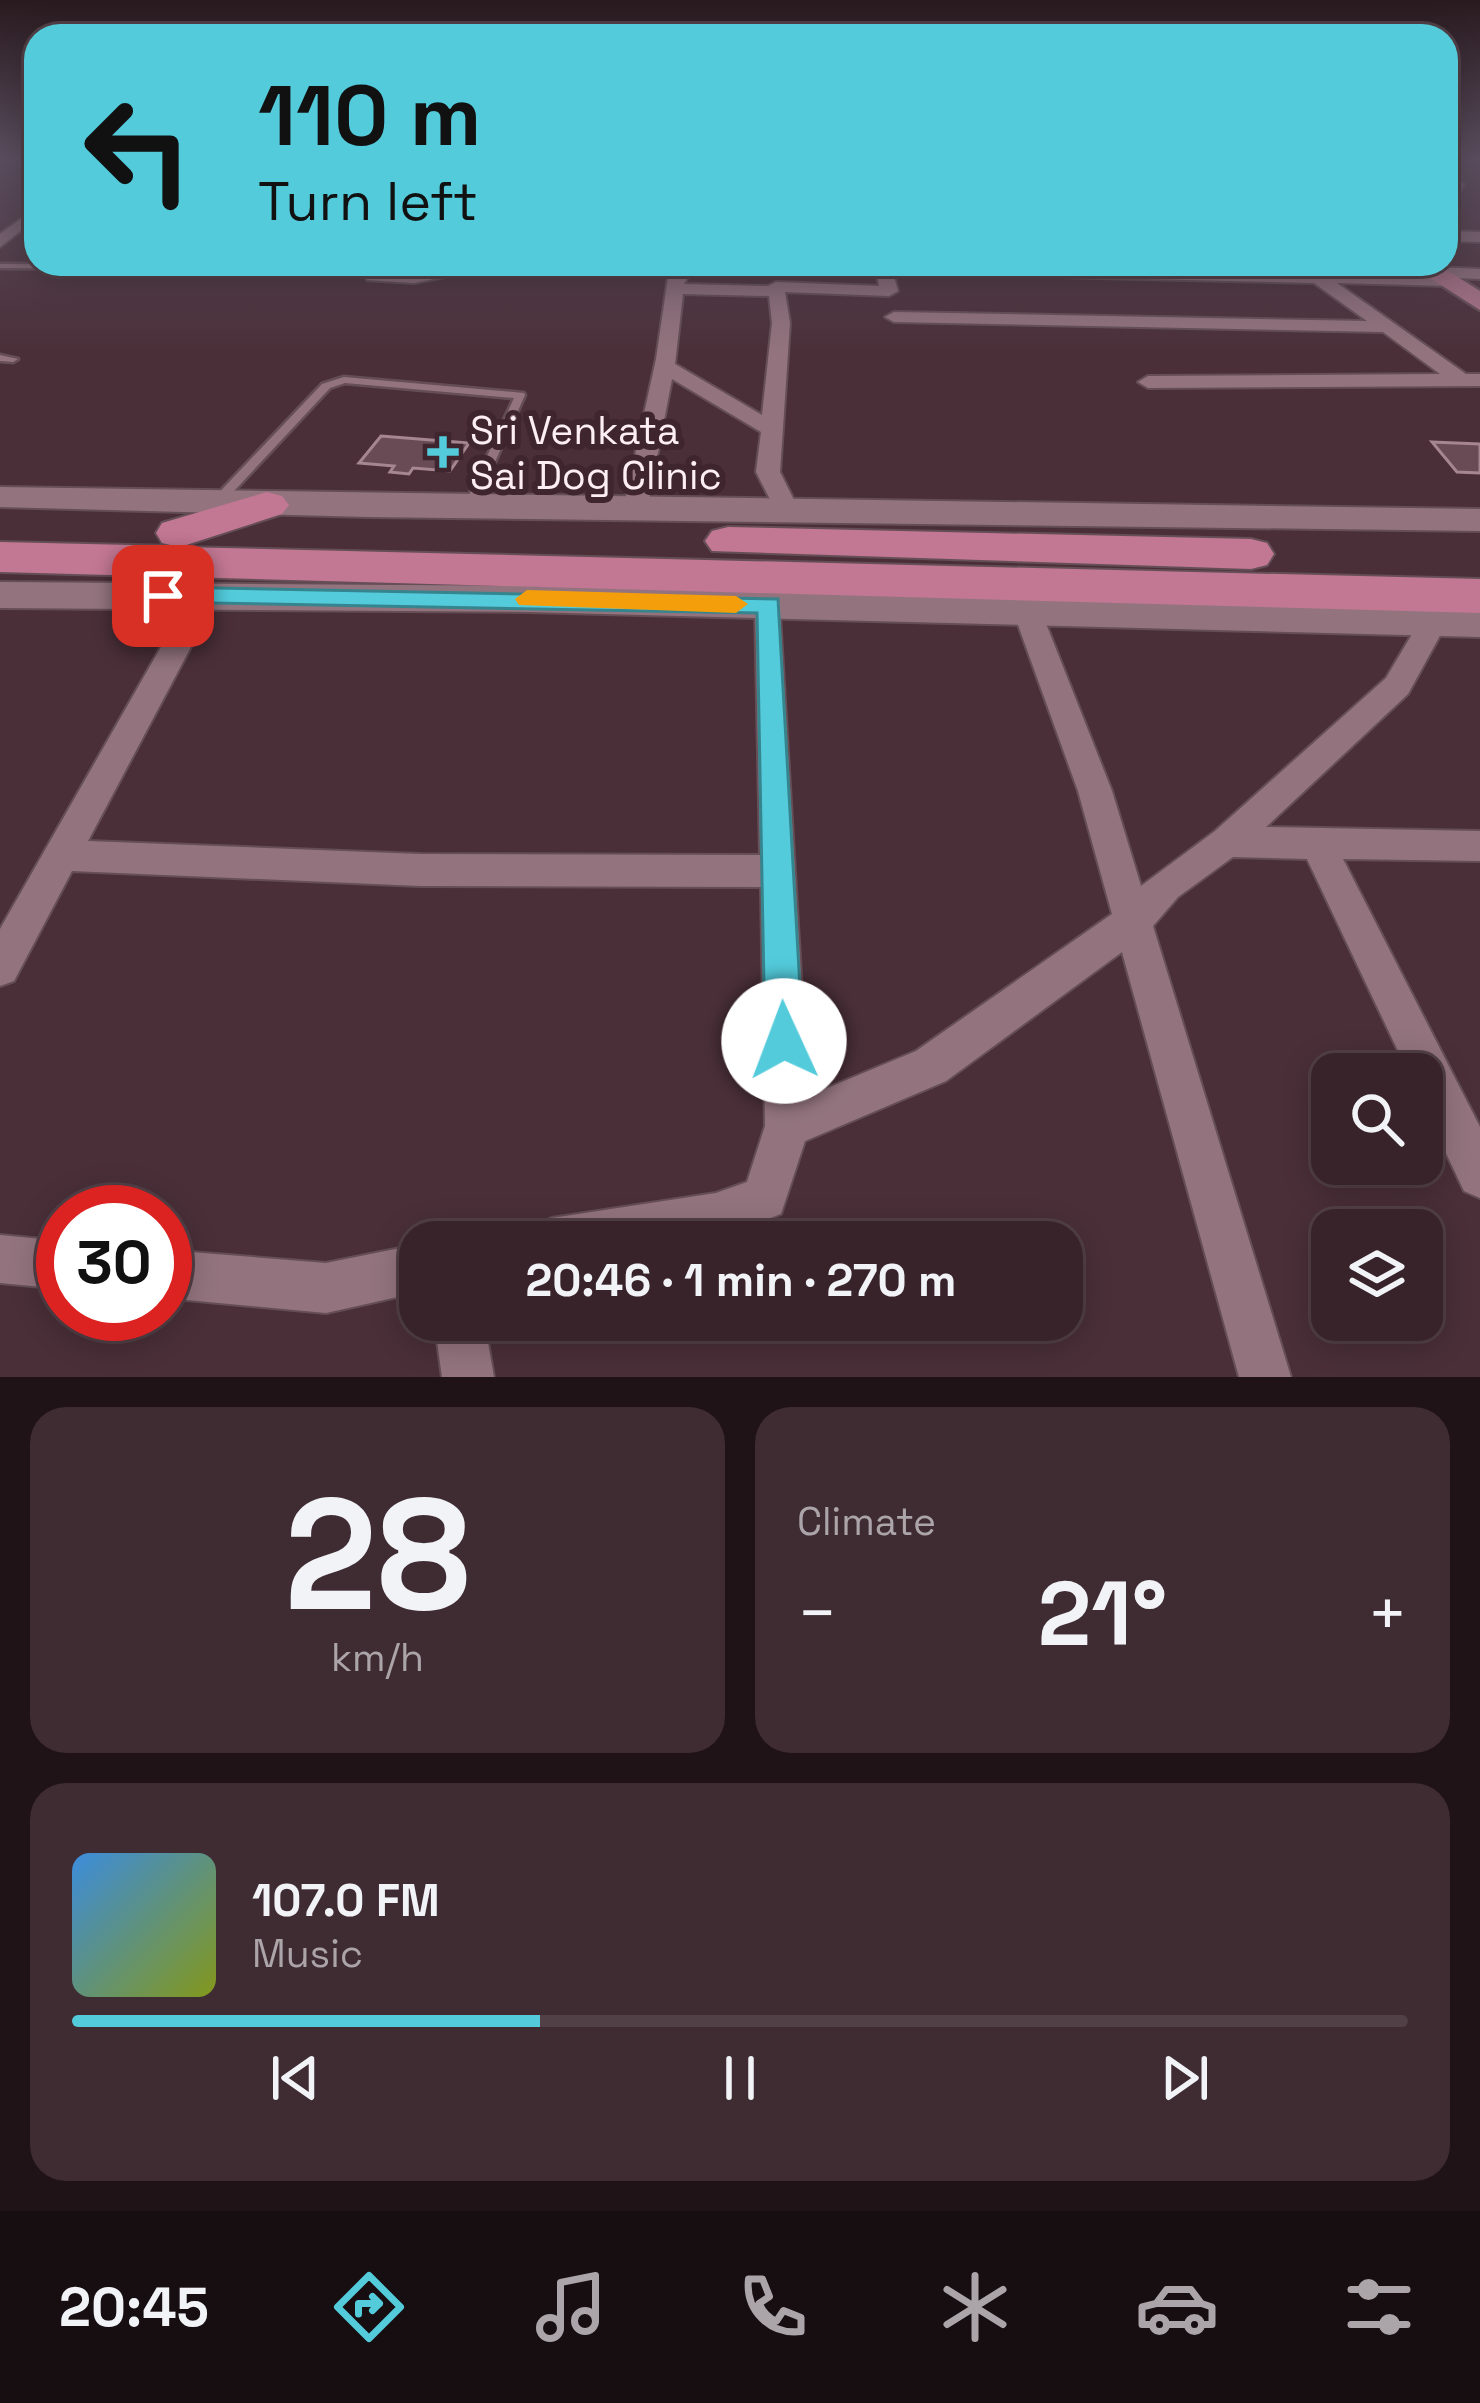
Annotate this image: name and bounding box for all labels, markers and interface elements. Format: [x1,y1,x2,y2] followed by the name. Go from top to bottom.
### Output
[258,62,481,170] text: 110 m
[60,72,216,228] icon: left
[258,167,478,236] text: Turn left
[470,406,722,500] place label: Sri Venkata Sai Dog Clinic
[427,436,459,468] marker: Sri Venkata Sai Dog Clinic
[112,545,214,647] pin
[130,563,196,629] icon: arrive
[721,978,847,1104] position arrow
[1311,1053,1443,1341] map controls
[1311,1053,1443,1185] button: search
[36,1185,192,1341] speed limit sign: 30
[1311,1209,1443,1341] button: layers
[525,1252,957,1309] text: 20:46 · 1 min · 270 m
[284,1455,471,1655] text: 28
[797,1497,936,1546] text: Climate
[1038,1556,1167,1671] text: 21°
[797,1571,838,1655] text: −
[1367,1571,1408,1655] text: +
[331,1633,424,1682] text: km/h
[252,1872,440,1929] text: 107.0 FM
[252,1929,363,1978] text: Music
[262,2045,328,2111] icon: previous
[707,2045,773,2111] icon: pause
[1152,2045,1218,2111] icon: next
[327,2265,411,2349] icon: directions
[529,2265,613,2349] icon: music
[731,2265,815,2349] icon: phone
[933,2265,1017,2349] icon: climate
[1135,2265,1219,2349] icon: car
[1337,2265,1421,2349] icon: filters
[59,2273,209,2342] text: 20:45

